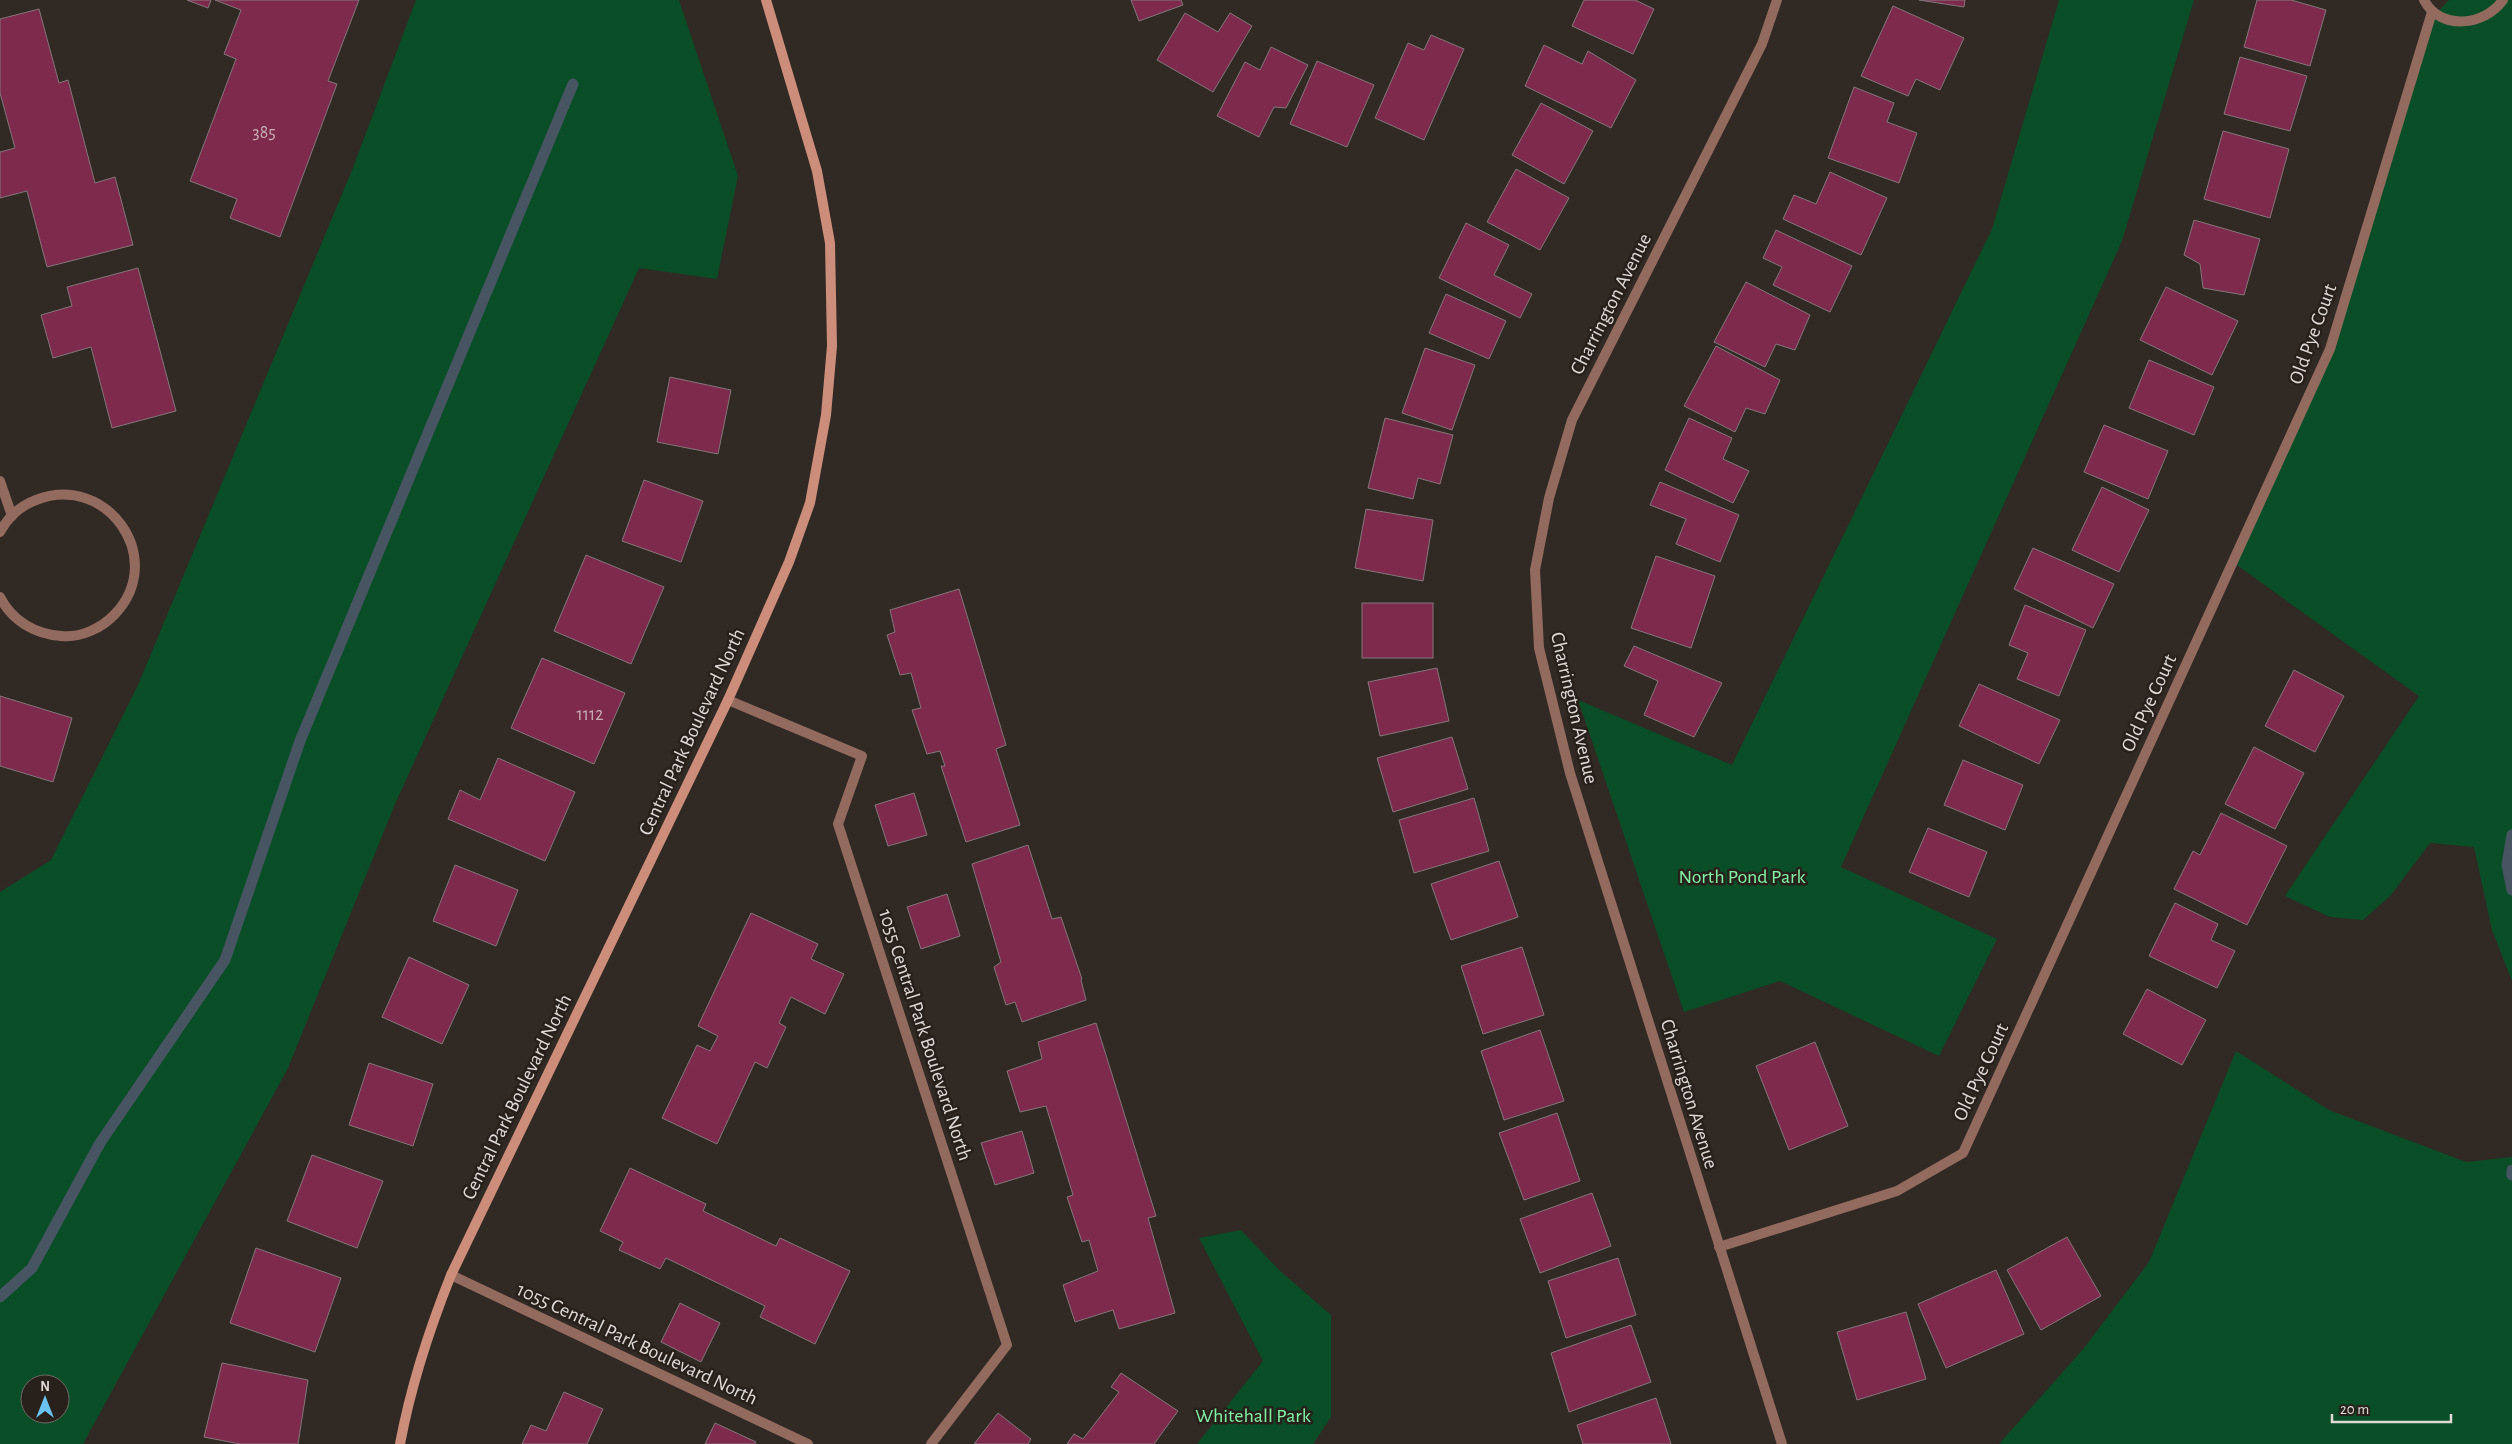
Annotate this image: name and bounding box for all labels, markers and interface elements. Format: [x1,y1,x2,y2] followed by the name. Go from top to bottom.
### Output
[252,124,276,142] house number: 385
[1567,230,1655,378] street label: Charrington Avenue
[2286,281,2341,387] street label: Old Pye Court
[635,626,749,838] street label: Central Park Boulevard North
[1547,630,1601,786] street label: Charrington Avenue
[2118,651,2181,755] street label: Old Pye Court
[577,706,603,724] house number: 1112
[1678,867,1806,887] park label: North Pond Park
[875,907,975,1163] street label: 1055 Central Park Boulevard North
[459,991,575,1203] street label: Central Park Boulevard North
[1657,1017,1721,1171] street label: Charrington Avenue
[1950,1020,2013,1124] street label: Old Pye Court
[514,1279,760,1409] street label: 1055 Central Park Boulevard North
[20,1374,70,1424] north arrow
[40,1380,50,1394] text: N
[2332,1392,2451,1424] scale bar
[2340,1402,2369,1417] text: 20 m
[1195,1406,1311,1426] park label: Whitehall Park

